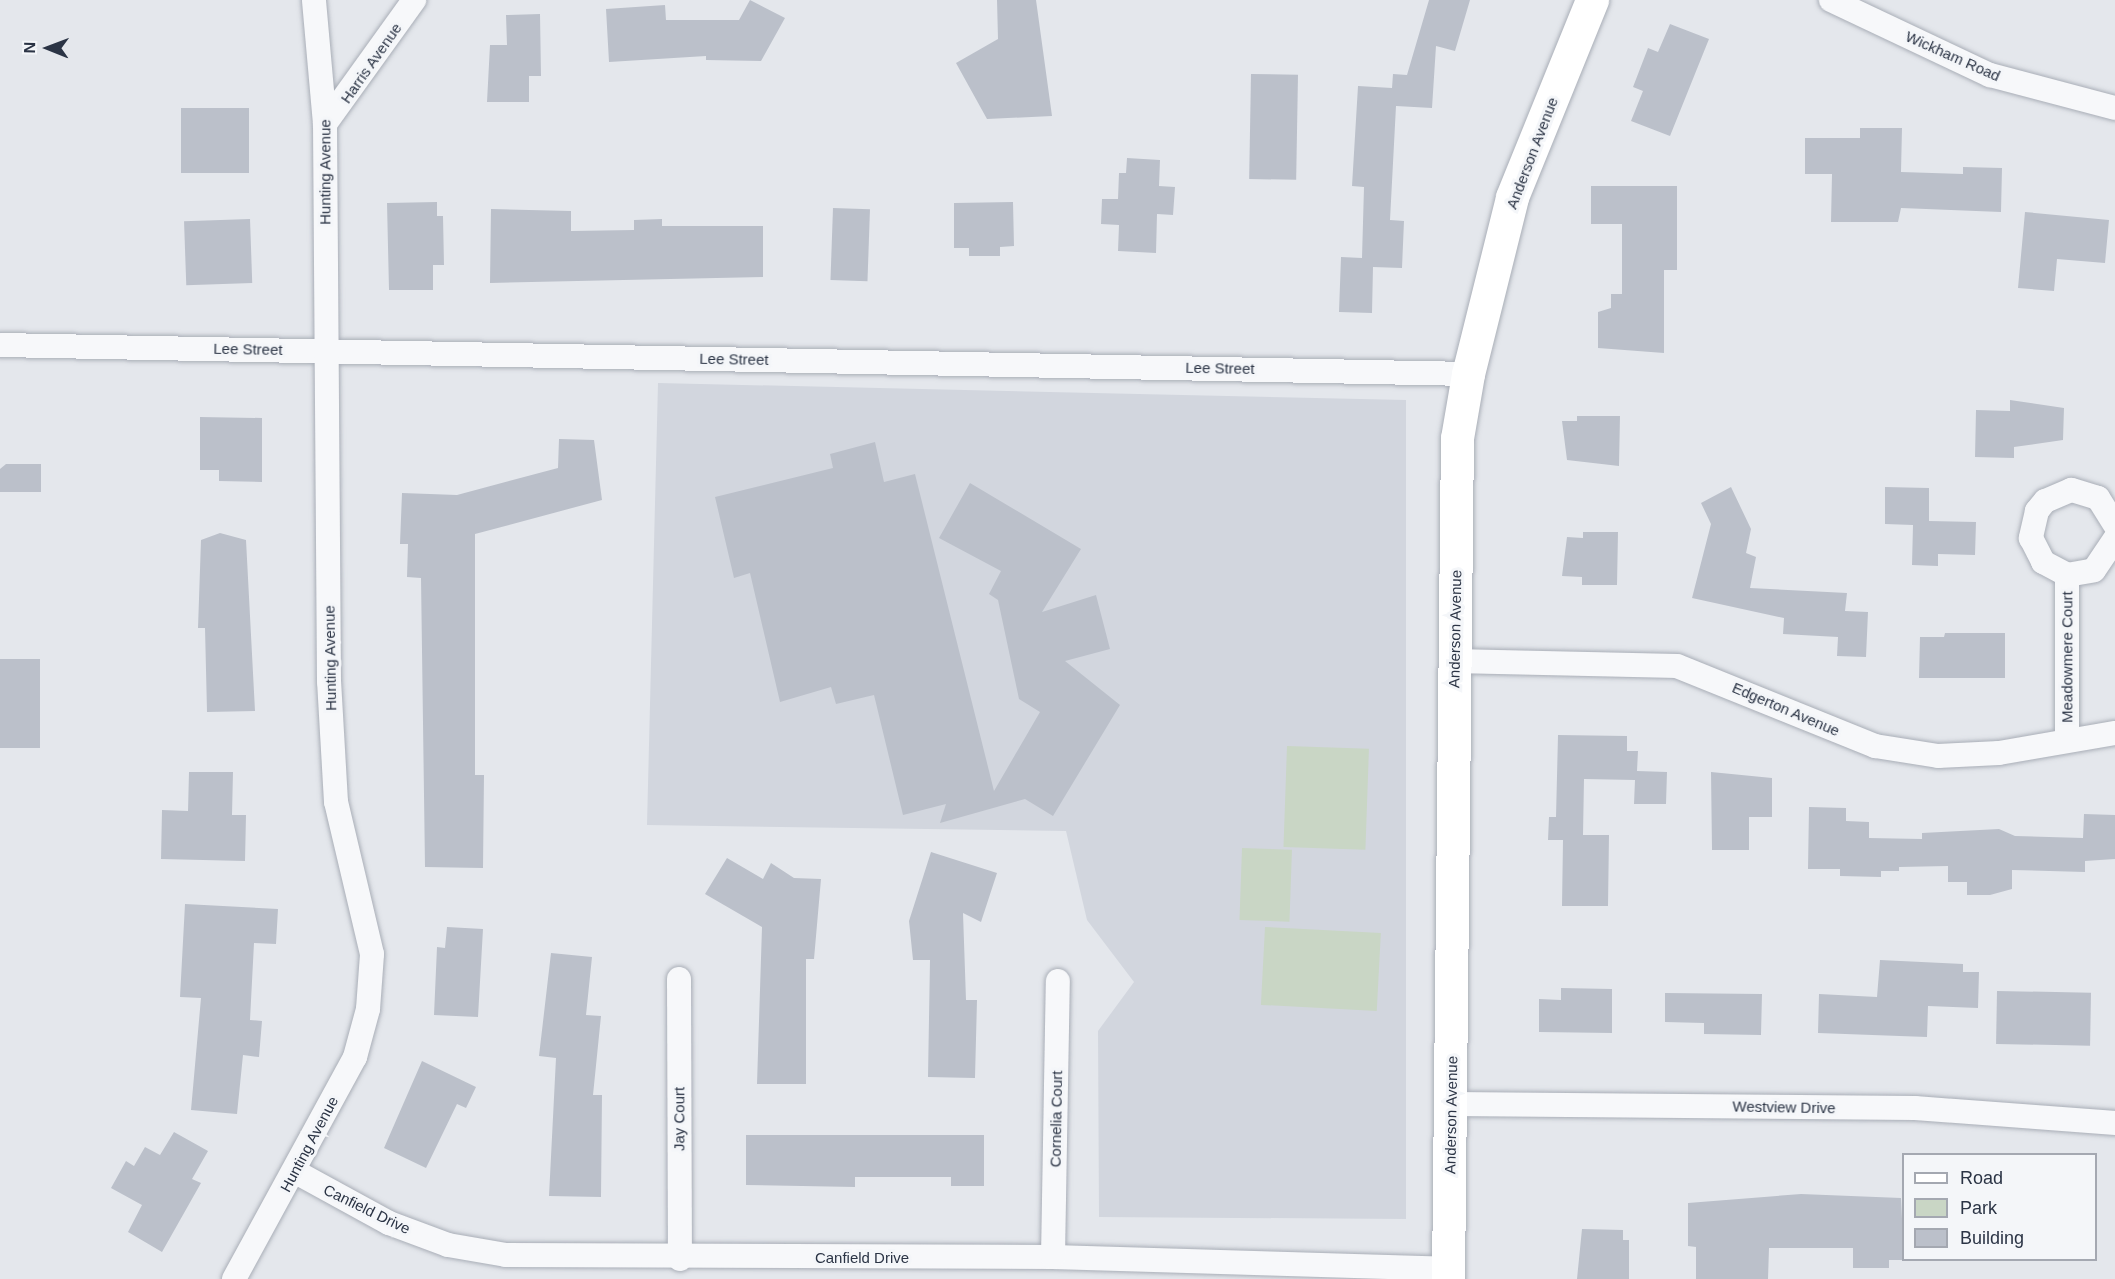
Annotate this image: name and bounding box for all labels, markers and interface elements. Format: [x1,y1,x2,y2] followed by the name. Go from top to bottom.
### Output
[18,18,78,78] north arrow
[336,19,406,107] street label: Harris Avenue
[1903,27,2003,85] street label: Wickham Road
[21,42,38,54] text: N
[1502,94,1562,212] street label: Anderson Avenue
[316,119,334,225] street label: Hunting Avenue
[213,339,283,359] street label: Lee Street
[699,349,769,369] street label: Lee Street
[1185,358,1255,378] street label: Lee Street
[1445,569,1465,689] street label: Anderson Avenue
[2058,591,2076,723] street label: Meadowmere Court
[320,605,340,711] street label: Hunting Avenue
[1729,678,1843,740] street label: Edgerton Avenue
[1441,1055,1461,1175] street label: Anderson Avenue
[1046,1070,1066,1168] street label: Cornelia Court
[670,1087,688,1151] street label: Jay Court
[276,1093,342,1195] street label: Hunting Avenue
[1732,1097,1836,1117] street label: Westview Drive
[1902,1153,2097,1261] legend
[1960,1168,2003,1188] text: Road
[321,1180,413,1238] street label: Canfield Drive
[1960,1198,1997,1218] text: Park
[1960,1228,2024,1248] text: Building
[815,1249,909,1267] street label: Canfield Drive

